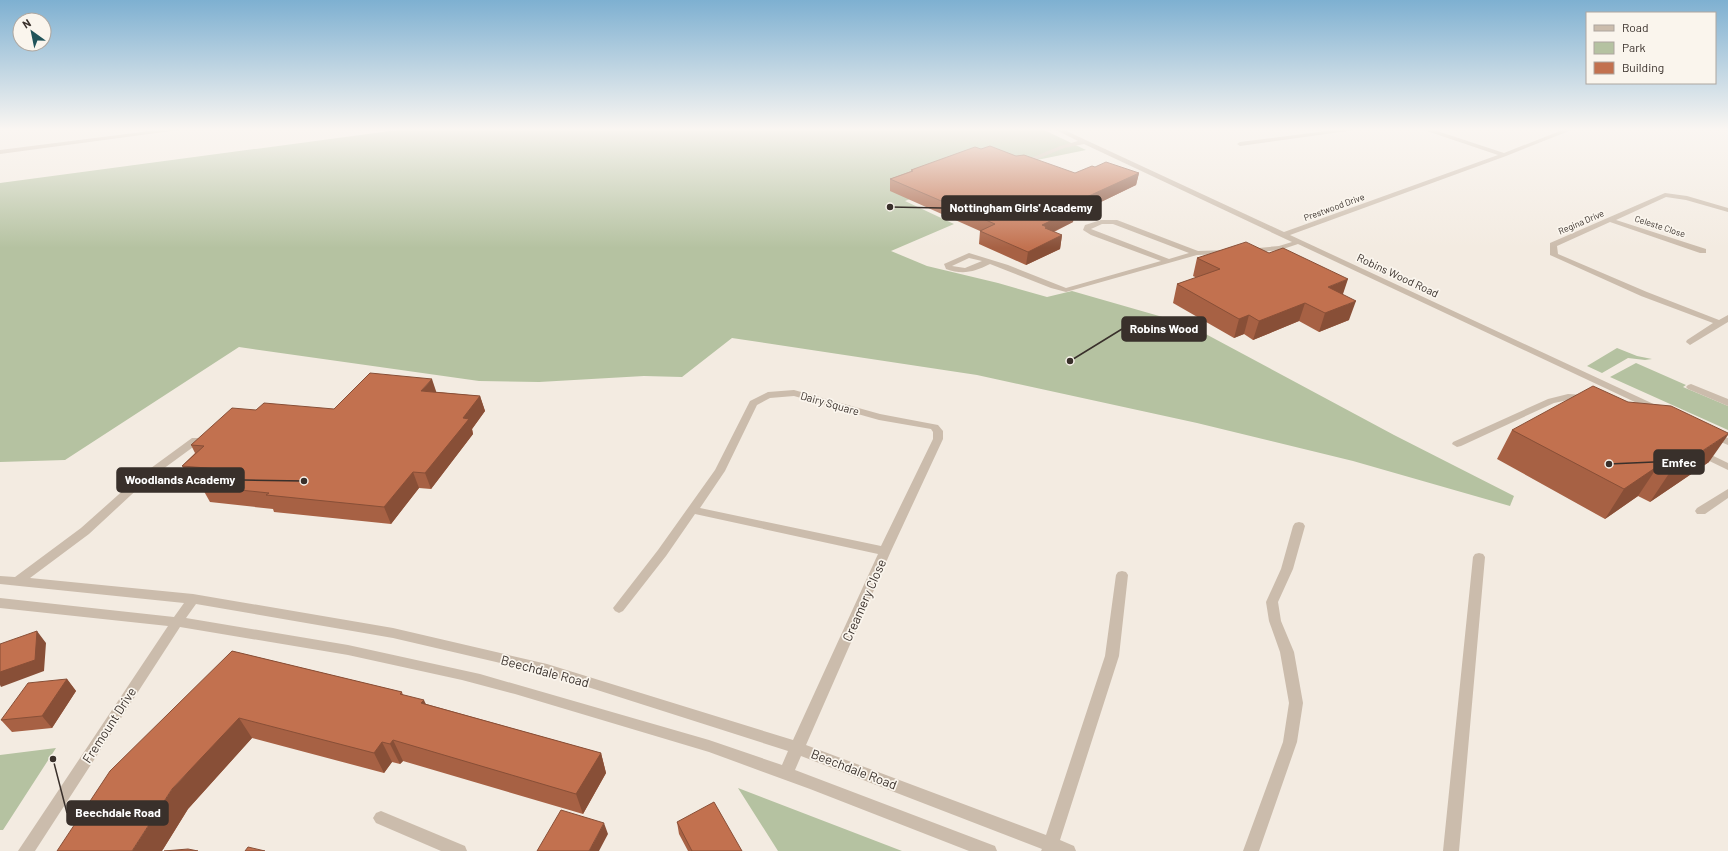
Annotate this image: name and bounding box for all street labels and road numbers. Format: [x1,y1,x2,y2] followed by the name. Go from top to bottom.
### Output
[1302,191,1366,223] street label: Prestwood Drive
[1556,207,1606,237] street label: Regina Drive
[1633,213,1687,239] street label: Celeste Close
[1355,250,1441,300] street label: Robins Wood Road
[799,388,861,418] street label: Dairy Square
[839,556,889,644] street label: Creamery Close
[499,652,591,690] street label: Beechdale Road
[79,684,139,766] street label: Fremount Drive
[809,745,899,793] street label: Beechdale Road

